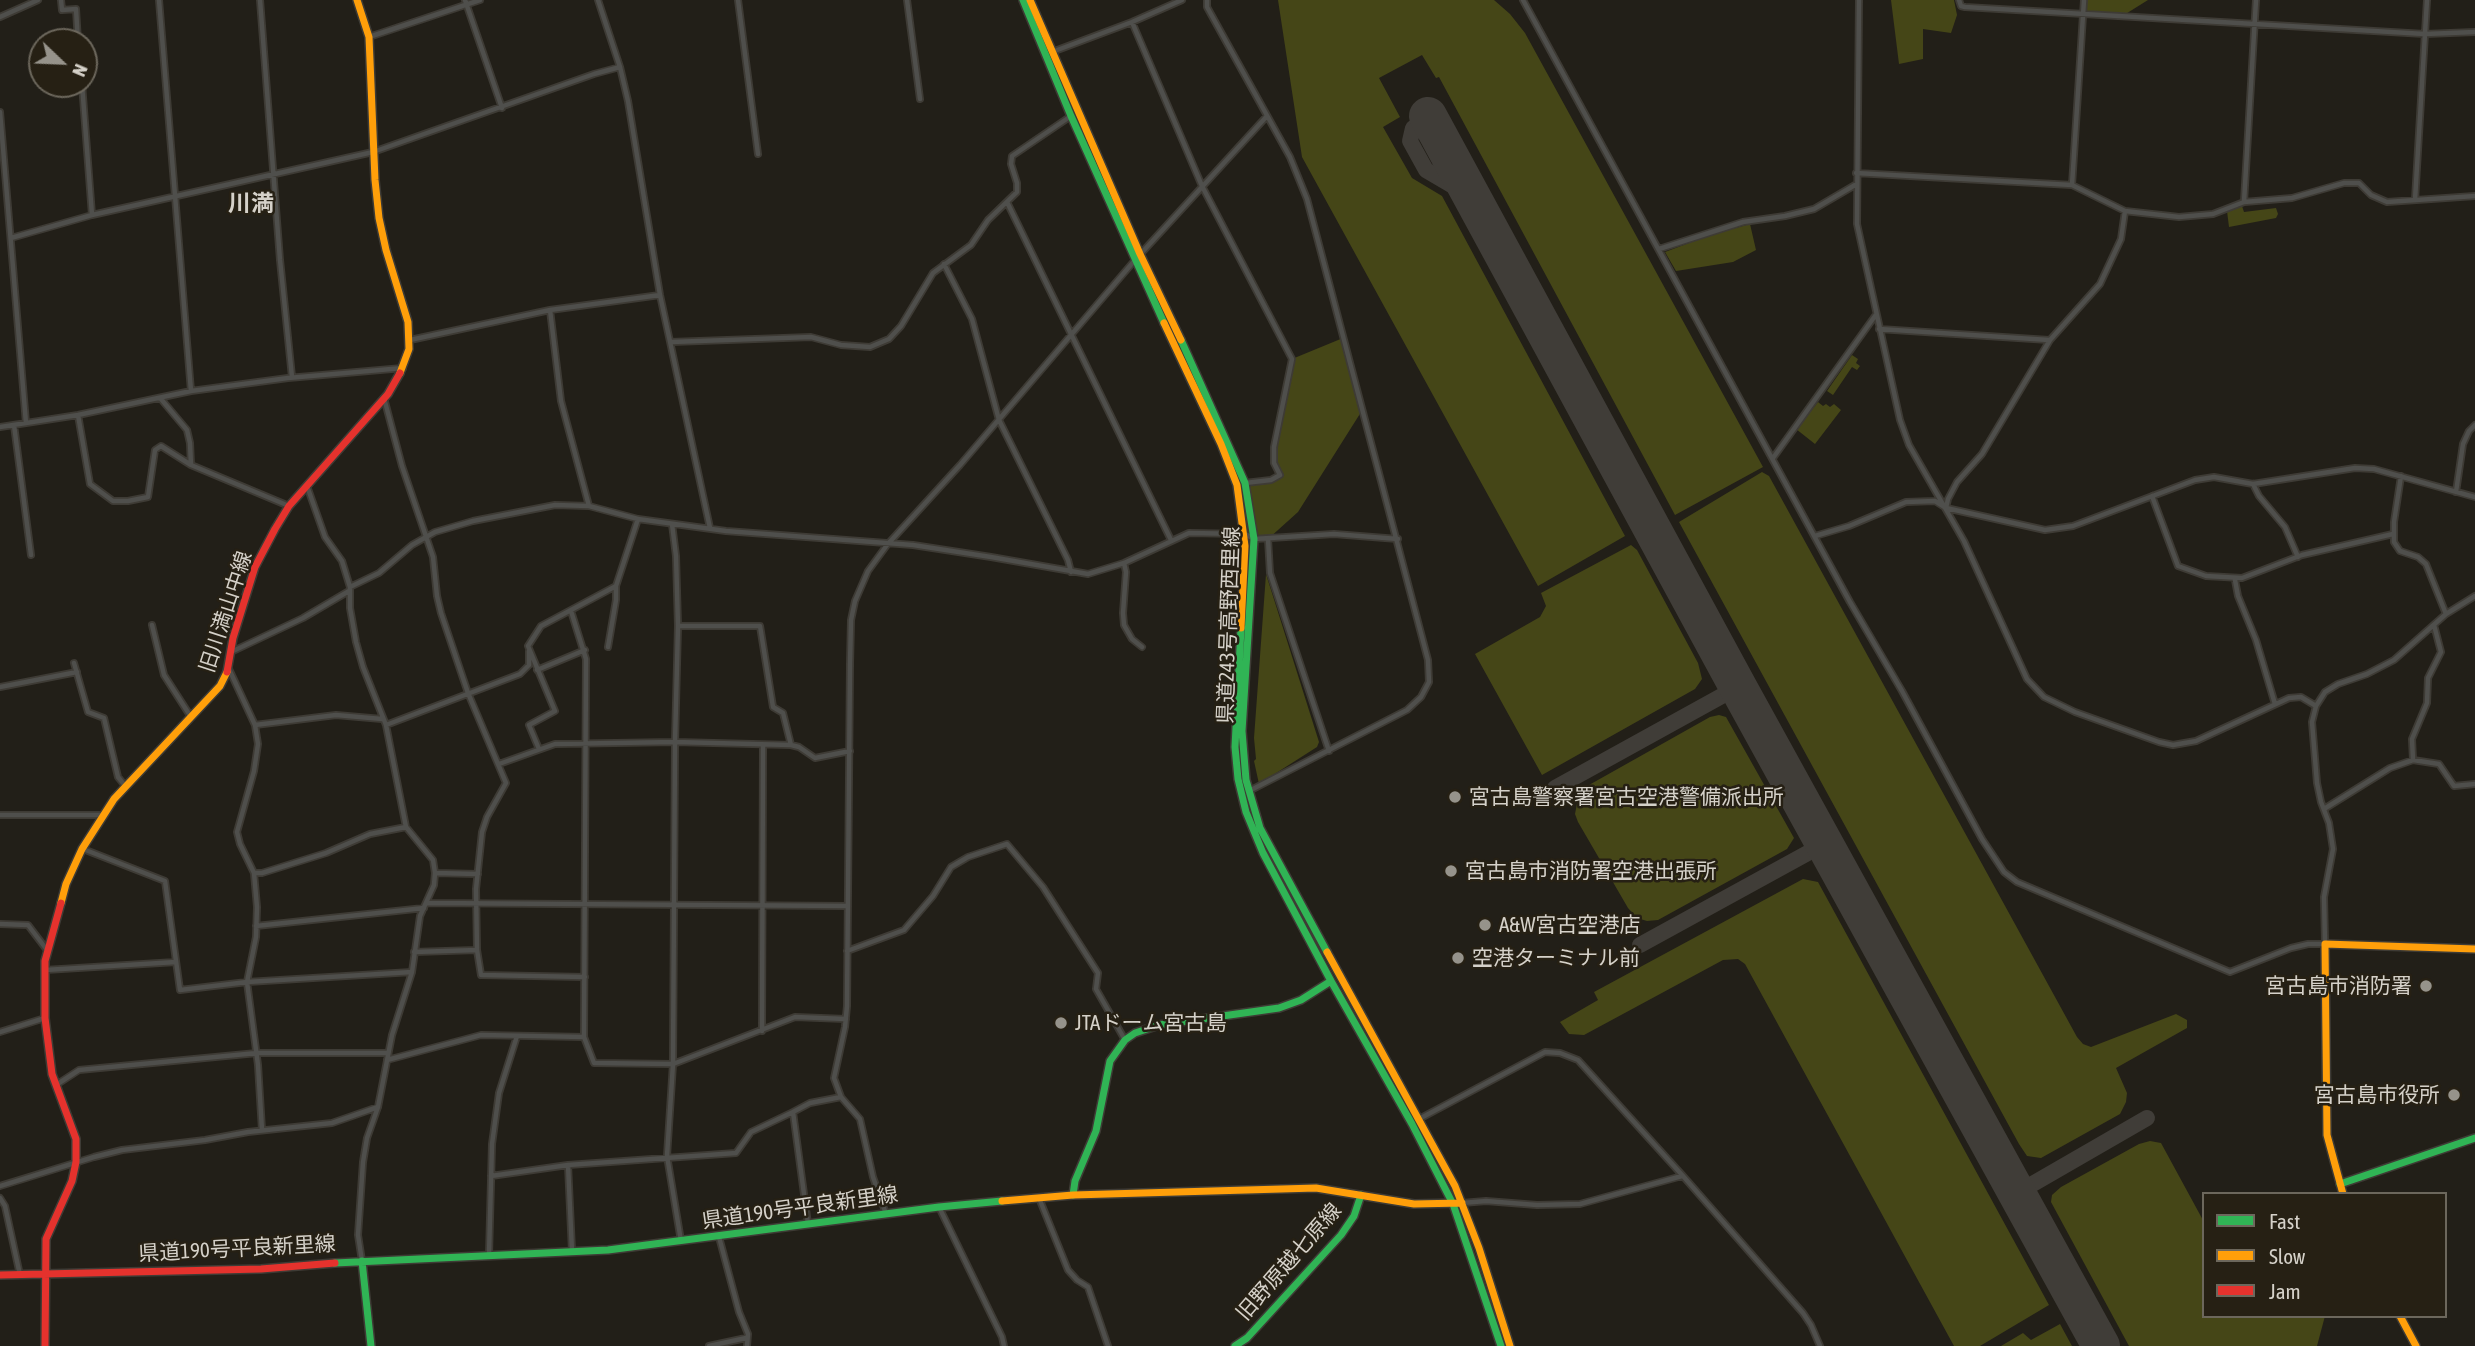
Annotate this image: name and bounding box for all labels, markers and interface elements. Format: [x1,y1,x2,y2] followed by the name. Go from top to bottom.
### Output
[28,28,98,98] north arrow
[68,61,93,80] text: N
[228,190,274,218] district label: 川満
[1213,526,1245,724] street label: 県道243号高野西里線
[195,548,257,676] street label: 旧川満山中線
[1469,784,1784,810] place label: 宮古島警察署宮古空港警備派出所
[1447,789,1463,805] marker: 宮古島警察署宮古空港警備派出所
[1465,858,1717,884] place label: 宮古島市消防署空港出張所
[1443,863,1459,879] marker: 宮古島市消防署空港出張所
[1499,912,1640,938] place label: A&W宮古空港店
[1477,917,1493,933] marker: A&W宮古空港店
[1472,945,1640,971] place label: 空港ターミナル前
[1450,950,1466,966] marker: 空港ターミナル前
[2265,973,2412,999] place label: 宮古島市消防署
[2418,978,2434,994] marker: 宮古島市消防署
[1075,1010,1226,1036] place label: JTAドーム宮古島
[1053,1015,1069,1031] marker: JTAドーム宮古島
[2314,1082,2440,1108] place label: 宮古島市役所
[2446,1087,2462,1103] marker: 宮古島市役所
[700,1182,900,1234] street label: 県道190号平良新里線
[2202,1192,2447,1318] legend
[1231,1198,1347,1326] street label: 旧野原越七原線
[2269,1209,2300,1233] text: Fast
[138,1231,336,1267] street label: 県道190号平良新里線
[2269,1244,2305,1268] text: Slow
[2269,1279,2301,1303] text: Jam

